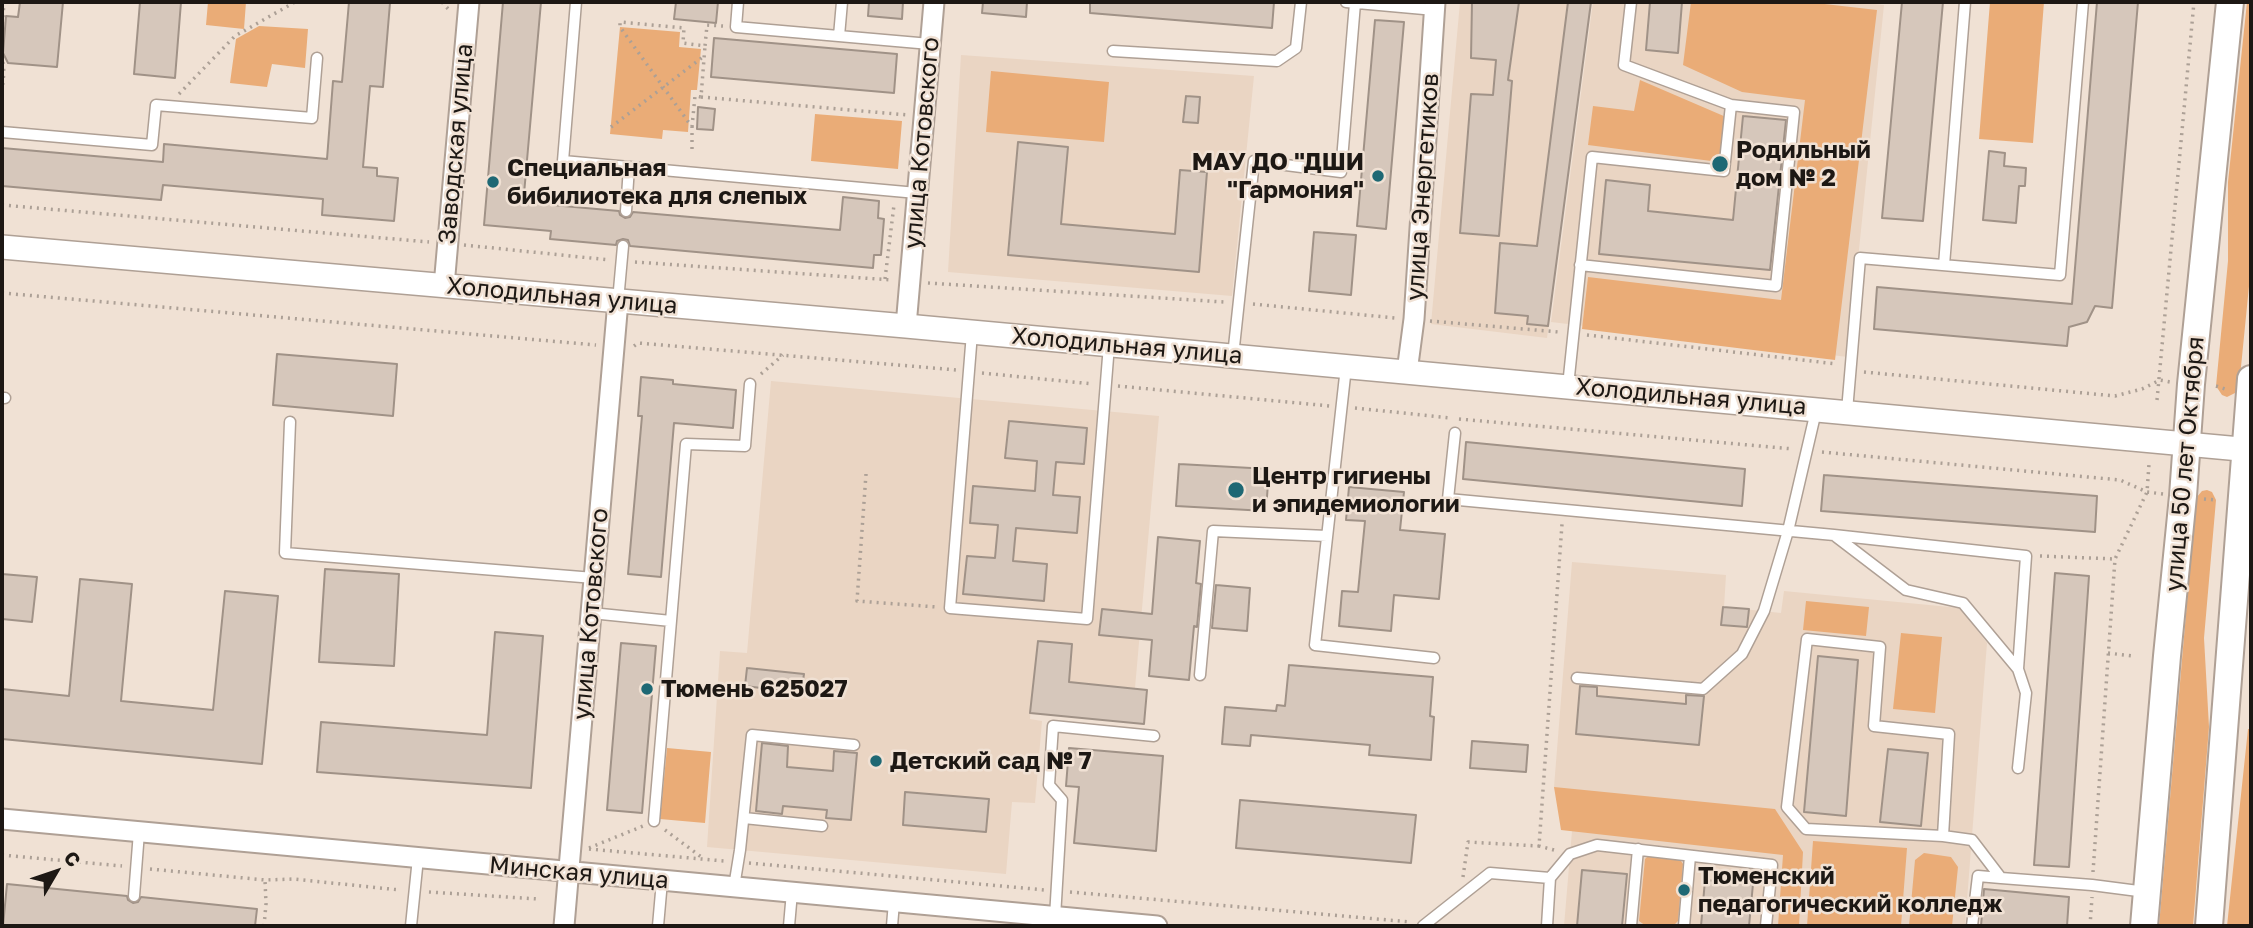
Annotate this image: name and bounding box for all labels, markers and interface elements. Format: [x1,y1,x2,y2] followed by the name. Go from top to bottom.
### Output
[898,36,946,250] street label: улица Котовского
[433,42,479,246] street label: Заводская улица
[1401,72,1445,302] street label: улица Энергетиков
[1736,136,1871,192] place label: Родильный дом № 2
[1192,148,1364,204] place label: МАУ ДО "ДШИ "Гармония"
[507,154,807,210] place label: Специальная бибилиотека для слепых
[1710,154,1730,174] marker: Родильный дом № 2
[1370,168,1386,184] marker: МАУ ДО "ДШИ "Гармония"
[485,174,501,190] marker: Специальная бибилиотека для слепых
[445,272,679,320] street label: Холодильная улица
[1010,322,1244,370] street label: Холодильная улица
[2159,335,2211,593] street label: улица 50 лет Октября
[1574,373,1808,421] street label: Холодильная улица
[1252,462,1460,518] place label: Центр гигиены и эпидемиологии
[1226,480,1246,500] marker: Центр гигиены и эпидемиологии
[567,507,615,721] street label: улица Котовского
[661,675,848,703] place label: Тюмень 625027
[639,681,655,697] marker: Тюмень 625027
[890,747,1092,775] place label: Детский сад № 7
[868,753,884,769] marker: Детский сад № 7
[21,837,91,907] north arrow
[60,846,86,871] text: С
[488,851,670,895] street label: Минская улица
[1698,862,2003,918] place label: Тюменский педагогический колледж
[1676,882,1692,898] marker: Тюменский педагогический колледж

